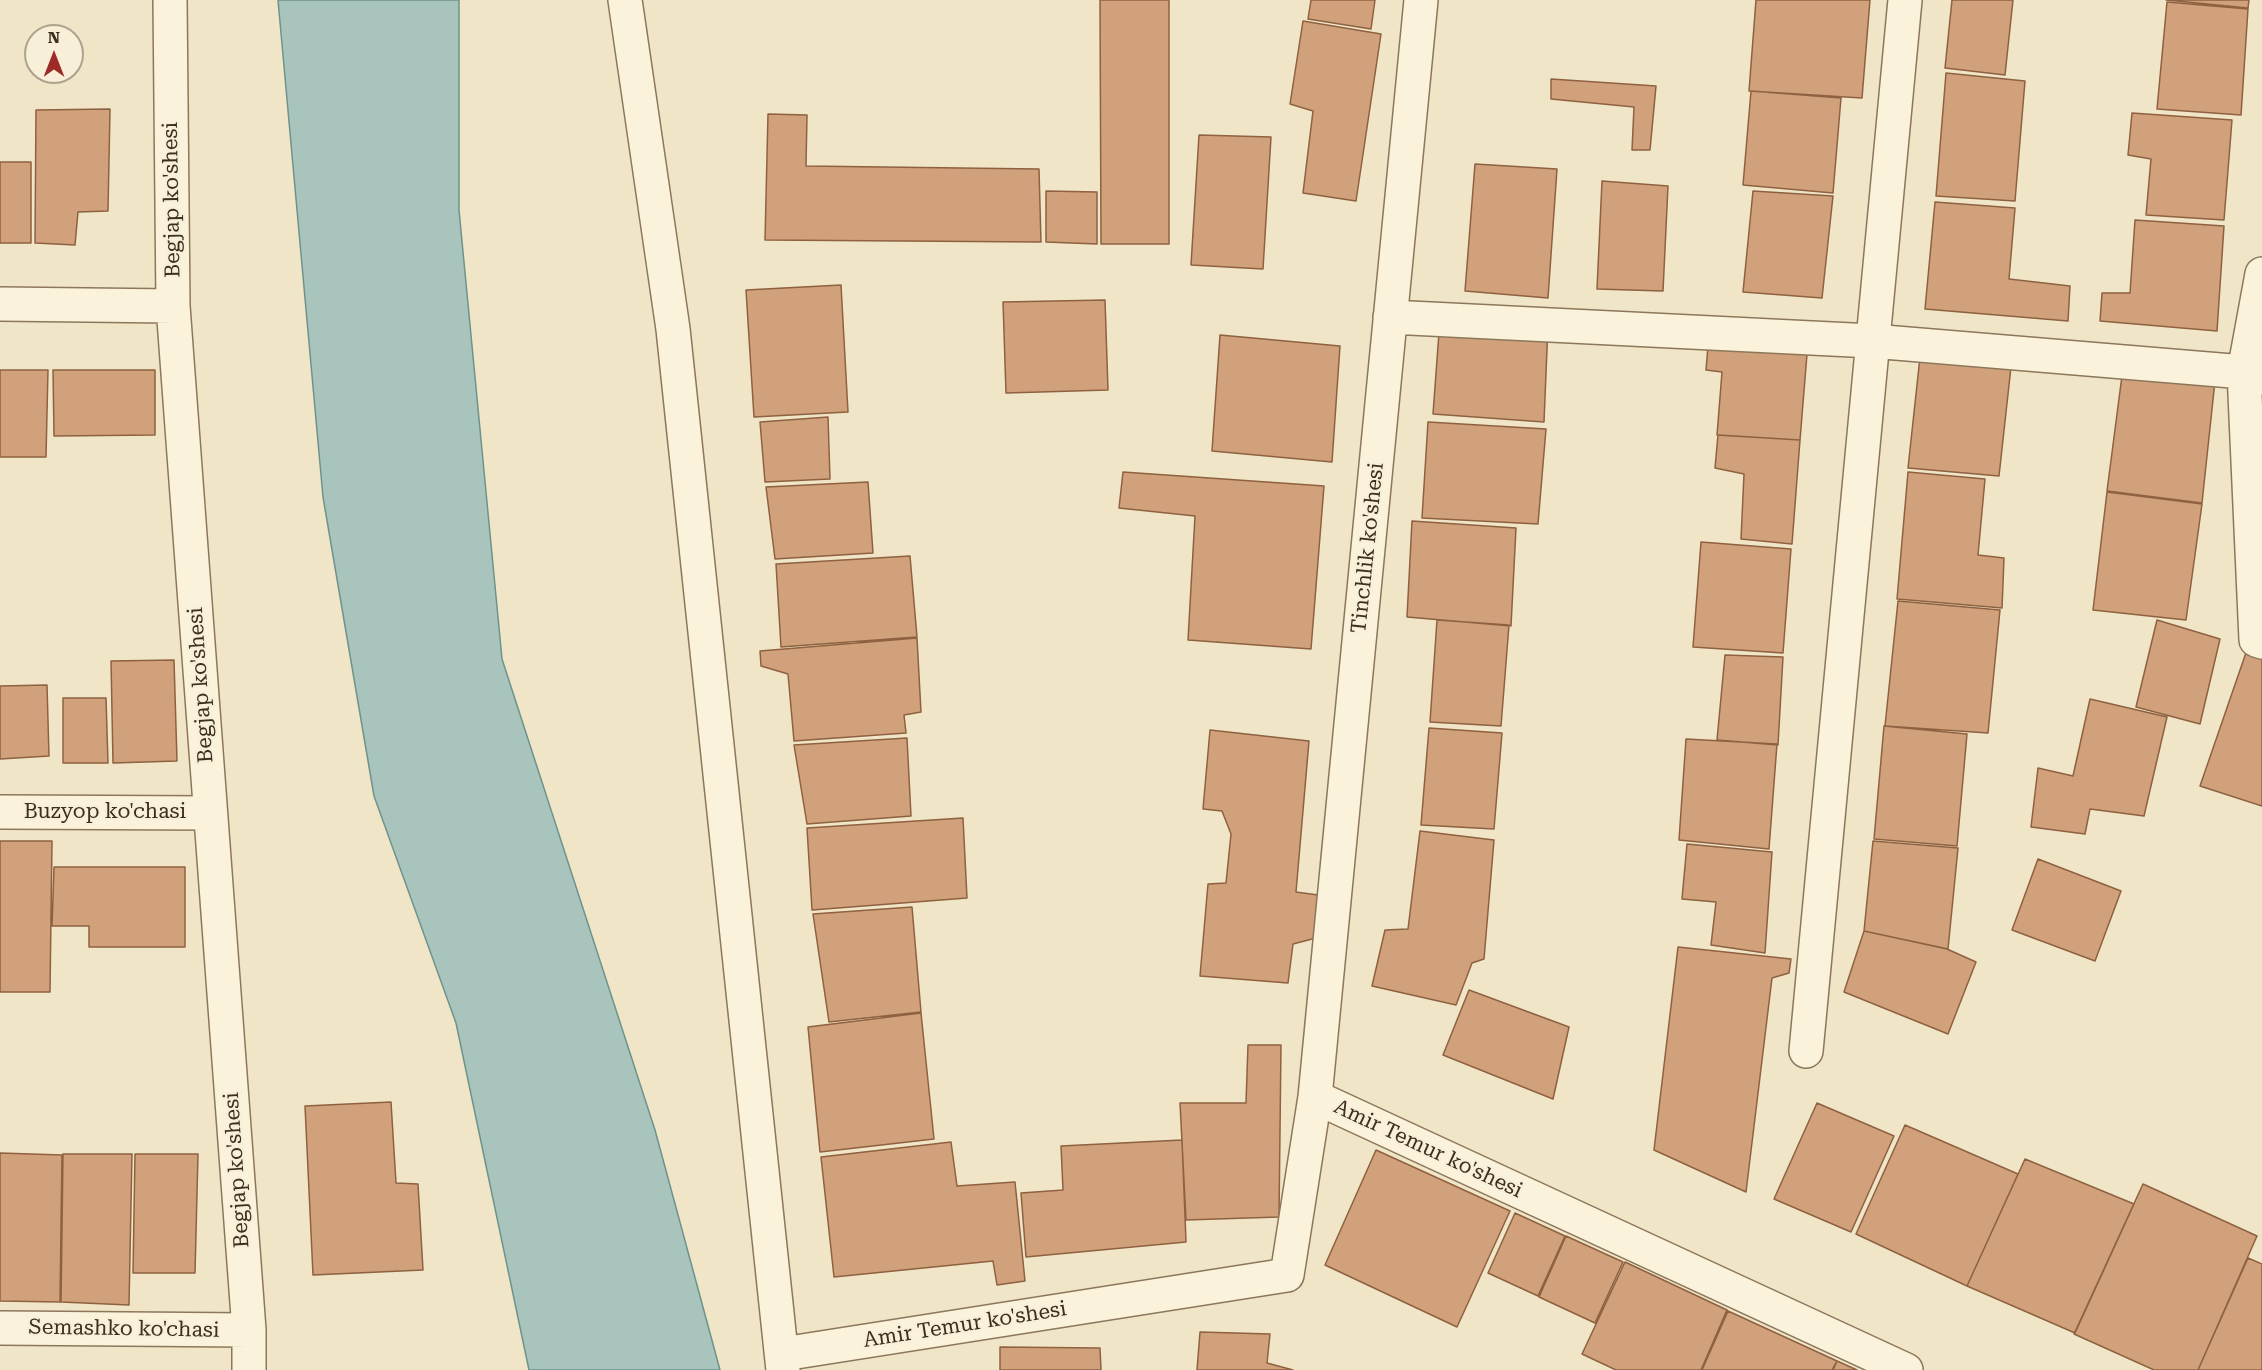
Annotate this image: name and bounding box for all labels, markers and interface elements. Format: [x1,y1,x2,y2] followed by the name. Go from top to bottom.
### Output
[24,24,84,84] north arrow
[48,28,60,47] text: N
[158,122,186,278] street label: Begjap ko'shesi
[1346,461,1390,635] street label: Tinchlik ko'shesi
[183,606,219,764] street label: Begjap ko'shesi
[24,799,186,825] street label: Buzyop ko'chasi
[219,1091,255,1249] street label: Begjap ko'shesi
[1330,1094,1526,1204] street label: Amir Temur ko'shesi
[862,1297,1068,1353] street label: Amir Temur ko'shesi
[28,1315,220,1343] street label: Semashko ko'chasi

